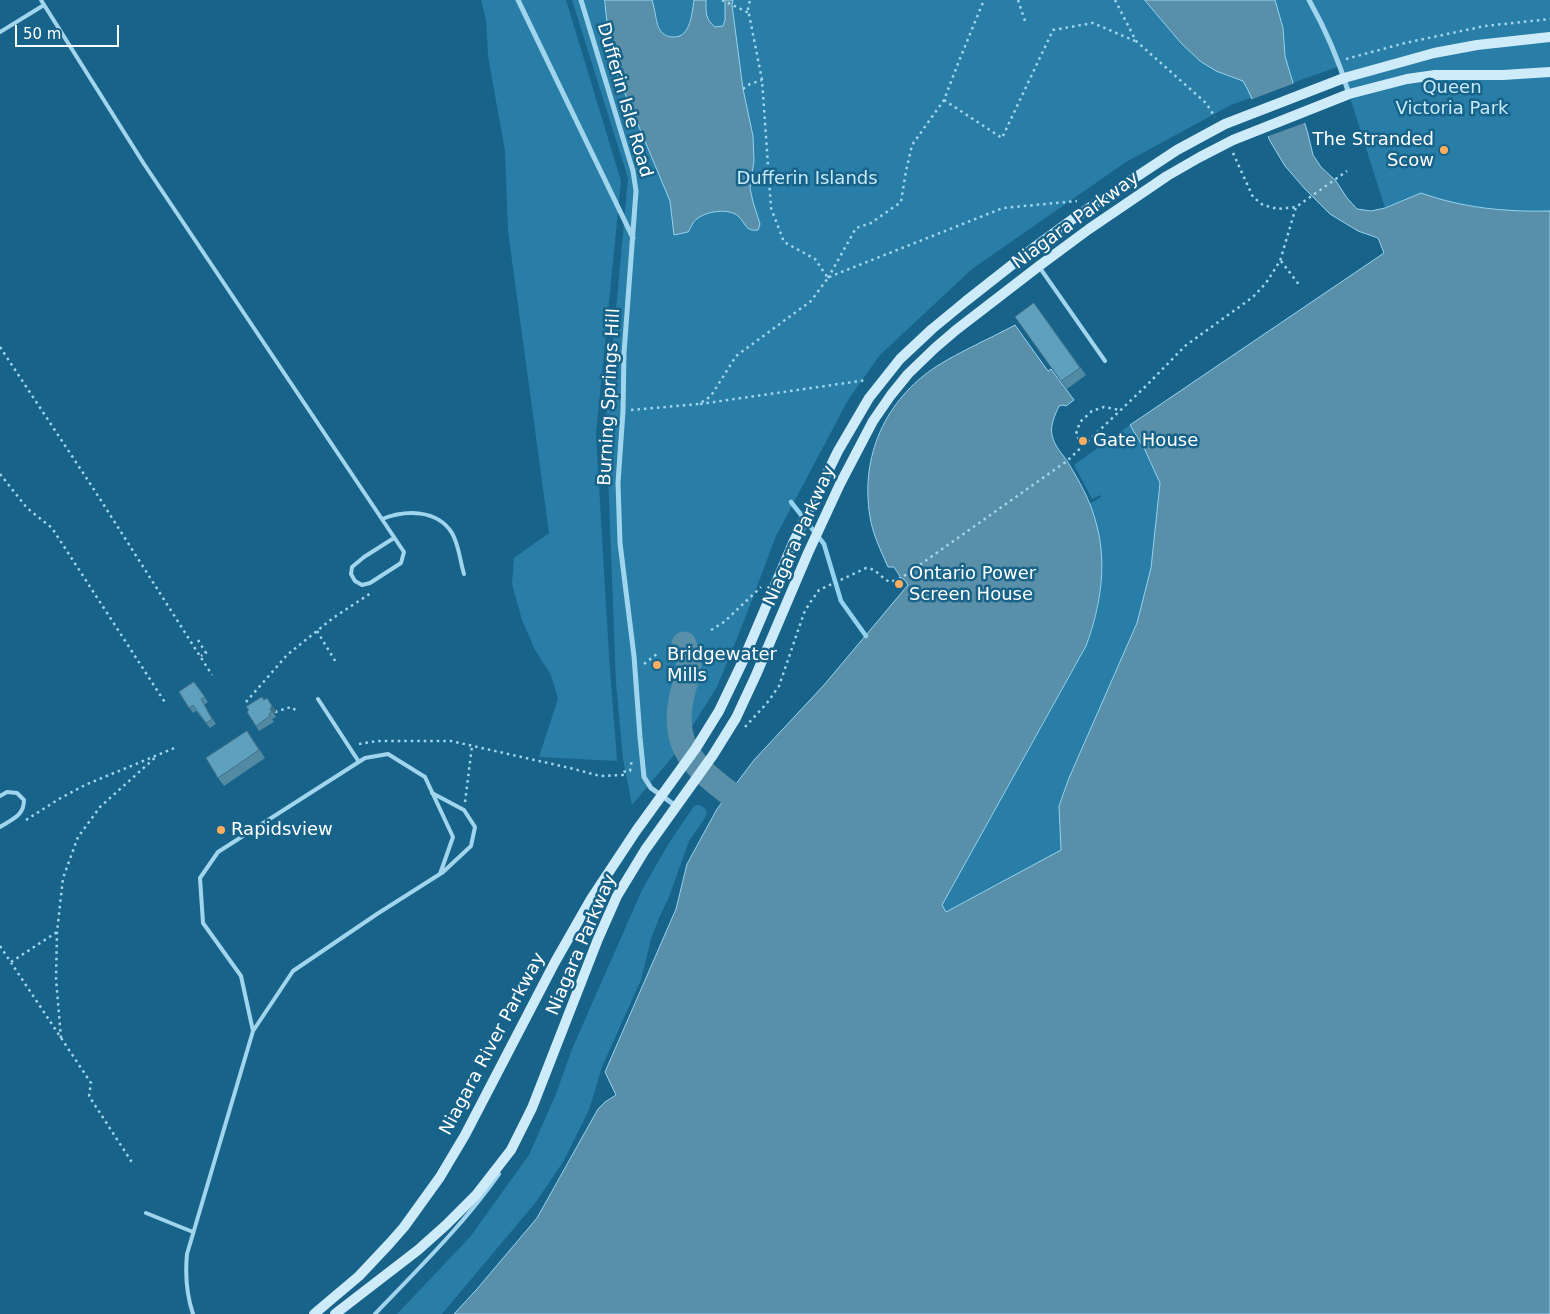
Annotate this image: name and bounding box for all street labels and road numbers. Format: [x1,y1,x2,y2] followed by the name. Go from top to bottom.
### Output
[592,20,656,180] street label: Dufferin Isle Road
[1008,168,1144,274] street label: Niagara Parkway
[595,308,625,486] street label: Burning Springs Hill
[759,462,841,610] street label: Niagara Parkway
[542,871,622,1019] street label: Niagara Parkway
[436,949,550,1139] street label: Niagara River Parkway

